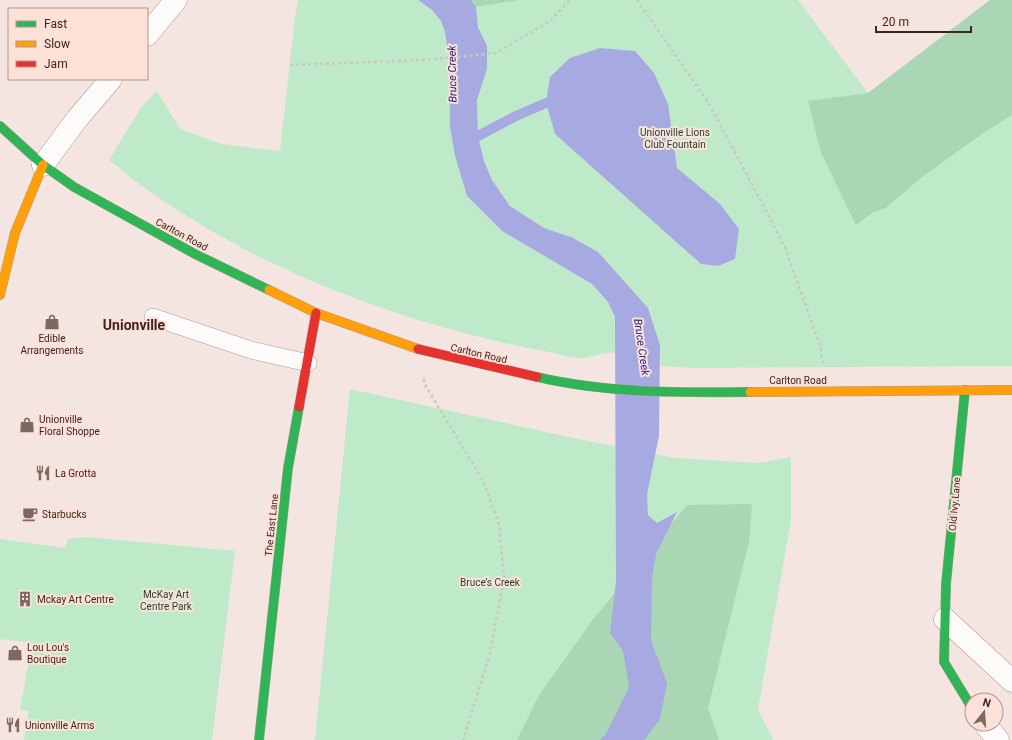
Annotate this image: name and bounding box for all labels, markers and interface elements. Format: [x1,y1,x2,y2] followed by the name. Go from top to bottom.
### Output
[8,8,148,80] legend
[876,8,971,34] scale bar
[882,15,909,29] text: 20 m
[44,17,67,31] text: Fast
[44,37,70,51] text: Slow
[445,45,459,103] water label: Bruce Creek
[44,57,68,71] text: Jam
[640,127,710,150] park label: Unionville Lions Club Fountain
[154,216,210,253] street label: Carlton Road
[43,313,61,331] shop icon: Edible Arrangements
[103,317,166,333] district label: Unionville
[631,318,652,377] water label: Bruce Creek
[20,333,84,356] place label: Edible Arrangements
[450,342,508,365] street label: Carlton Road
[769,375,827,386] street label: Carlton Road
[39,414,100,437] place label: Unionville Floral Shoppe
[18,416,36,434] shop icon: Unionville Floral Shoppe
[34,464,52,482] restaurant icon: La Grotta
[55,468,96,479] place label: La Grotta
[947,477,962,531] street label: Old Ivy Lane
[263,493,280,557] street label: The East Lane
[21,505,39,523] cafe icon: Starbucks
[42,509,87,520] place label: Starbucks
[460,577,521,588] park label: Bruce’s Creek
[140,589,193,612] park label: McKay Art Centre Park
[16,590,34,608] building icon: Mckay Art Centre
[37,594,114,605] place label: Mckay Art Centre
[27,642,69,665] place label: Lou Lou's Boutique
[6,644,24,662] shop icon: Lou Lou's Boutique
[964,692,1004,732] north arrow
[981,696,993,710] text: N
[4,716,22,734] restaurant icon: Unionville Arms
[25,720,94,731] place label: Unionville Arms

